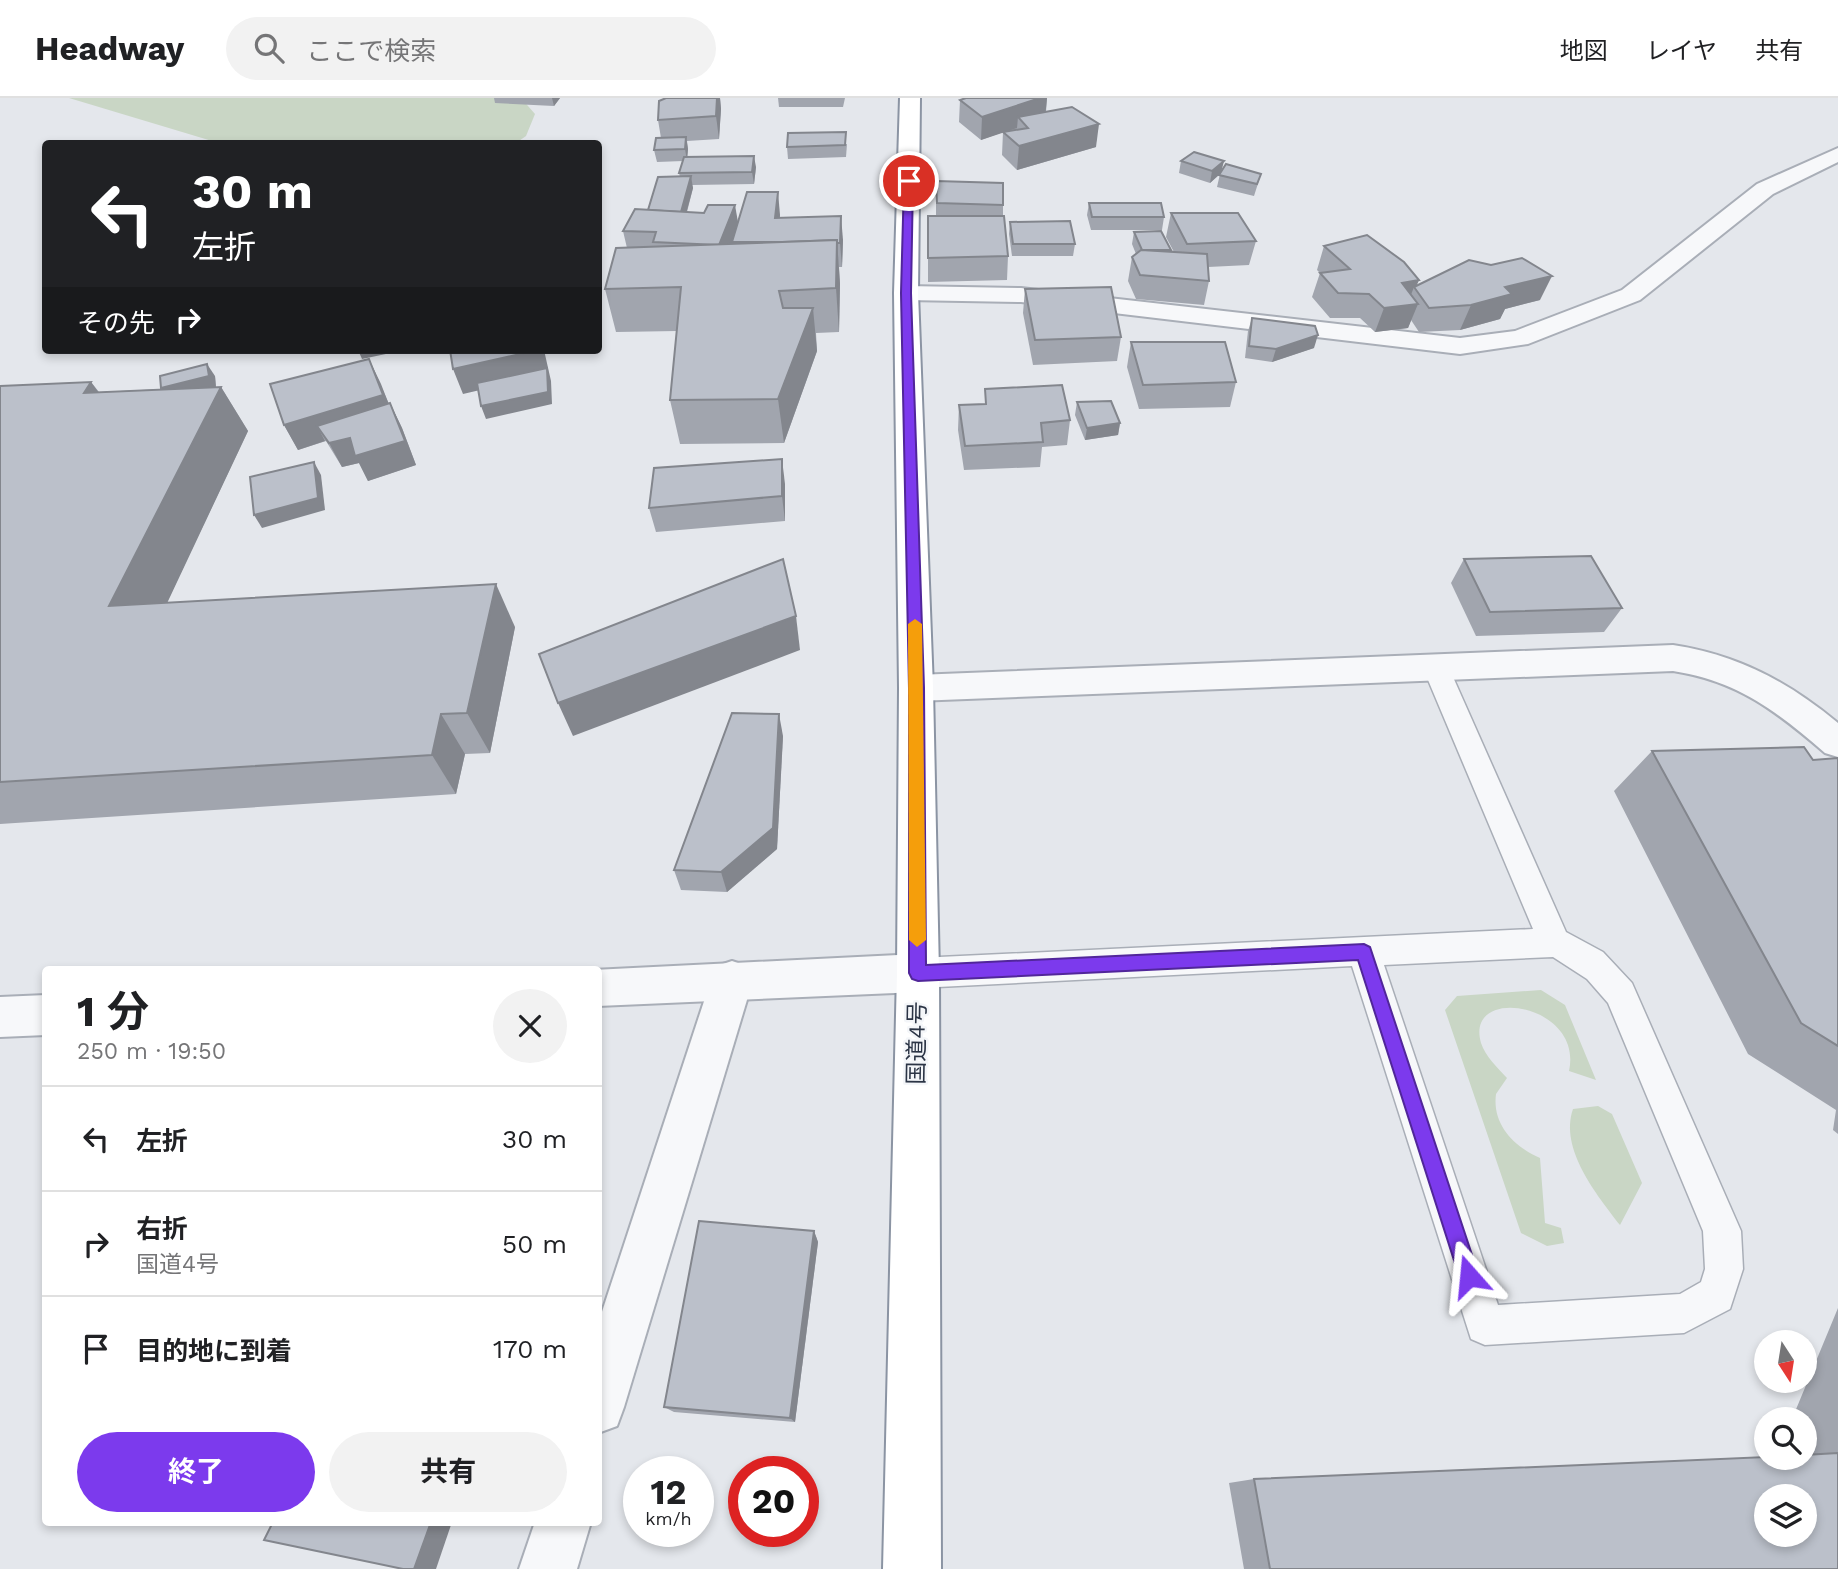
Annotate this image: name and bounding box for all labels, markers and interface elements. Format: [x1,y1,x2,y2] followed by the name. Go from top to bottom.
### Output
[226,17,716,80] search box
[35,29,184,68] text: Headway
[250,29,288,67] icon: search
[306,36,436,66] text: ここで検索
[1560,37,1608,65] text: 地図
[1646,37,1717,65] text: レイヤ
[1755,37,1803,65] text: 共有
[879,151,939,211] pin
[192,162,313,220] text: 30 m
[890,162,928,200] icon: arrive
[77,168,168,259] icon: left
[192,228,256,266] text: 左折
[169,301,207,339] icon: right
[77,308,155,338] text: その先
[77,987,149,1036] text: 1 分
[493,989,567,1063] button: close
[903,1001,931,1085] street label: 国道4号
[77,1038,226,1065] text: 250 m · 19:50
[77,1120,115,1158] icon: left
[502,1124,567,1154] text: 30 m
[136,1126,188,1156] text: 左折
[136,1214,188,1244] text: 右折
[77,1225,115,1263] icon: right
[502,1229,567,1259] text: 50 m
[1432,1239,1506,1313] position arrow
[136,1251,219,1278] text: 国道4号
[77,1330,115,1368] icon: arrive
[1754,1330,1816,1393] north arrow
[1754,1330,1817,1547] map controls
[493,1334,567,1364] text: 170 m
[136,1336,292,1366] text: 目的地に到着
[1754,1407,1817,1470] button: search
[77,1432,315,1512] button: 終了
[329,1432,567,1512] button: 共有
[728,1456,819,1547] speed limit sign: 20
[651,1471,686,1513] text: 12
[1754,1484,1817,1547] button: layers
[645,1508,692,1529] text: km/h

